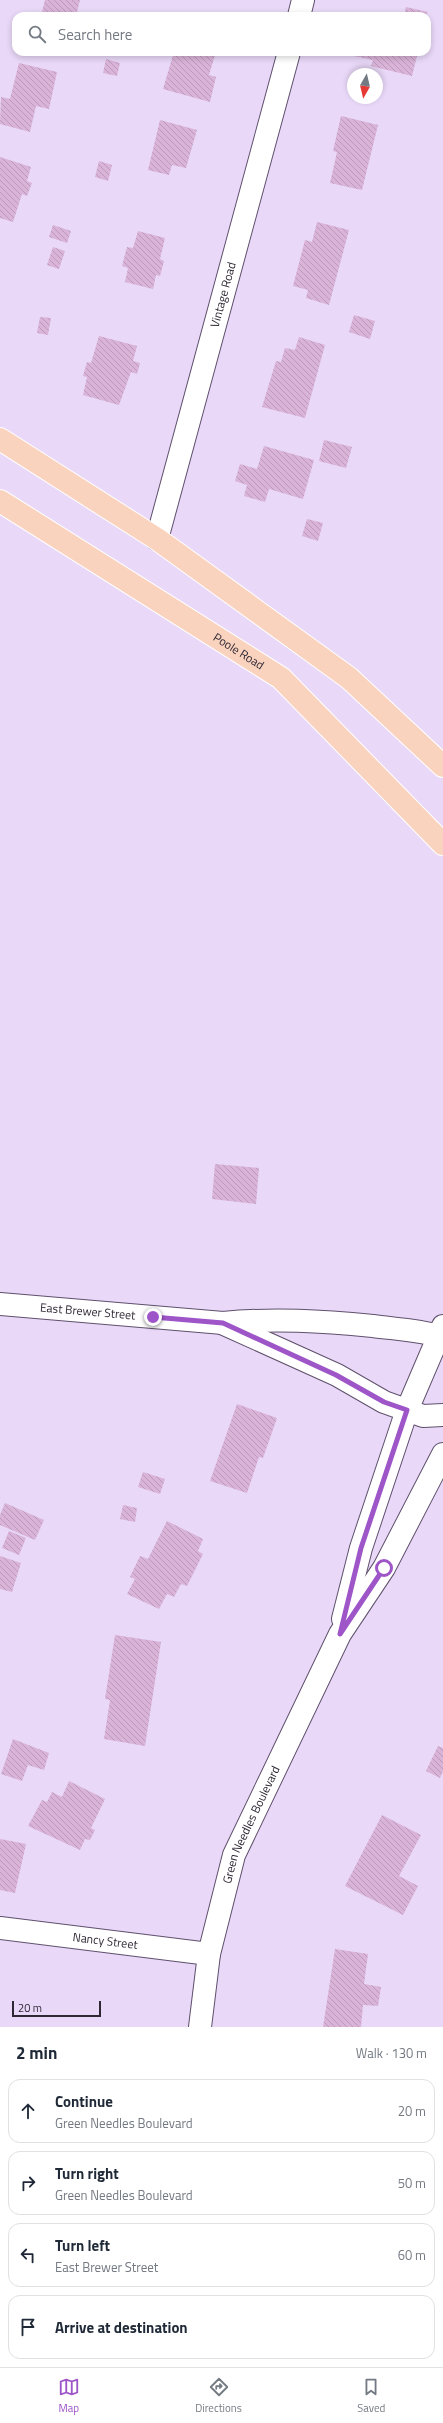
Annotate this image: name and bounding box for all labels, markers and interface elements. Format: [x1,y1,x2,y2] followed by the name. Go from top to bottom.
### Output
[12,12,431,56] search box
[26,23,48,45] icon: search
[58,23,132,46] text: Search here
[347,68,383,104] north arrow
[205,260,241,330] street label: Vintage Road
[210,628,268,674] street label: Poole Road
[39,1297,137,1325] street label: East Brewer Street
[144,1308,162,1326] route end
[375,1559,393,1577] route start
[217,1762,284,1886] street label: Green Needles Boulevard
[72,1927,140,1954] street label: Nancy Street
[12,1999,101,2018] scale bar
[18,2000,42,2016] text: 20 m
[16,2040,57,2066] text: 2 min
[356,2043,427,2063] text: Walk · 130 m
[55,2090,113,2113] text: Continue
[17,2100,39,2122] icon: ahead
[398,2101,426,2121] text: 20 m
[55,2113,193,2133] text: Green Needles Boulevard
[55,2162,119,2185] text: Turn right
[17,2172,39,2194] icon: right
[398,2173,426,2193] text: 50 m
[55,2185,193,2205] text: Green Needles Boulevard
[55,2234,110,2257] text: Turn left
[17,2244,39,2266] icon: left
[398,2245,426,2265] text: 60 m
[55,2257,158,2277] text: East Brewer Street
[17,2316,39,2338] icon: arrive
[55,2316,188,2339] text: Arrive at destination
[58,2376,80,2416] tab: Map
[195,2376,242,2416] tab: Directions
[357,2376,385,2416] tab: Saved

